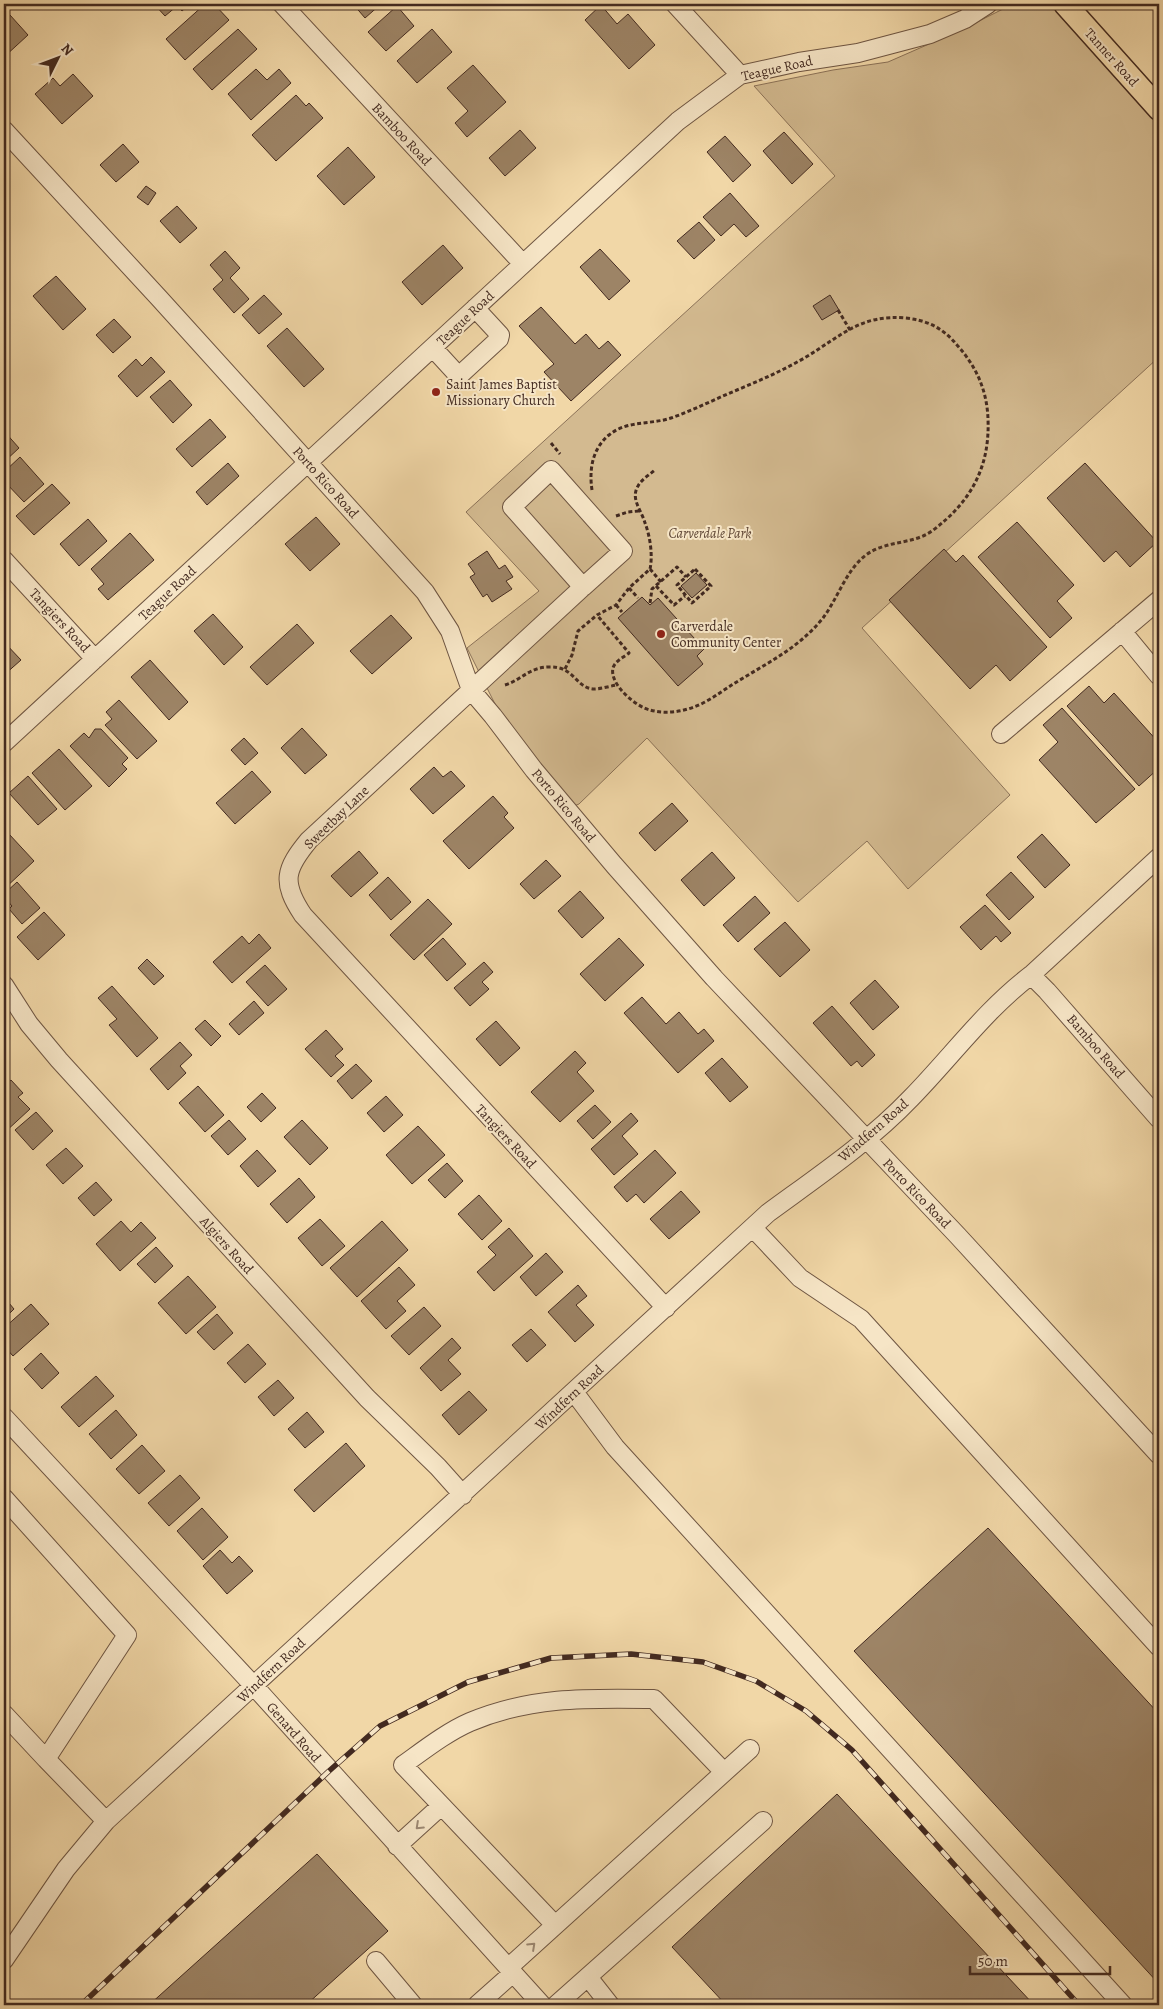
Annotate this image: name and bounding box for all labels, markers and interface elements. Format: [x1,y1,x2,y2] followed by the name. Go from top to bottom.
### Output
[1080,24,1143,91] street label: Tanner Road
[32,32,82,82] north arrow
[57,39,78,60] text: N
[740,51,815,86] street label: Teague Road
[368,99,436,170] street label: Bamboo Road
[432,286,499,350] street label: Teague Road
[446,375,557,410] place label: Saint James Baptist Missionary Church
[430,386,442,398] marker: Saint James Baptist Missionary Church
[288,442,363,523] street label: Porto Rico Road
[668,524,752,543] park label: Carverdale Park
[134,561,201,625] street label: Teague Road
[25,584,95,657] street label: Tangiers Road
[671,617,782,652] place label: Carverdale Community Center
[655,628,667,640] marker: Carverdale Community Center
[527,764,600,847] street label: Porto Rico Road
[300,781,373,853] street label: Sweetbay Lane
[1062,1010,1129,1083] street label: Bamboo Road
[833,1094,913,1167] street label: Windfern Road
[471,1100,541,1173] street label: Tangiers Road
[878,1154,955,1233] street label: Porto Rico Road
[195,1212,258,1279] street label: Algiers Road
[530,1360,608,1435] street label: Windfern Road
[232,1633,310,1708] street label: Windfern Road
[262,1698,325,1767] street label: Genard Road
[416,1820,425,1829] one-way arrow
[526,1943,535,1952] one-way arrow
[970,1944,1110,1976] scale bar
[978,1951,1008,1971] text: 50 m

